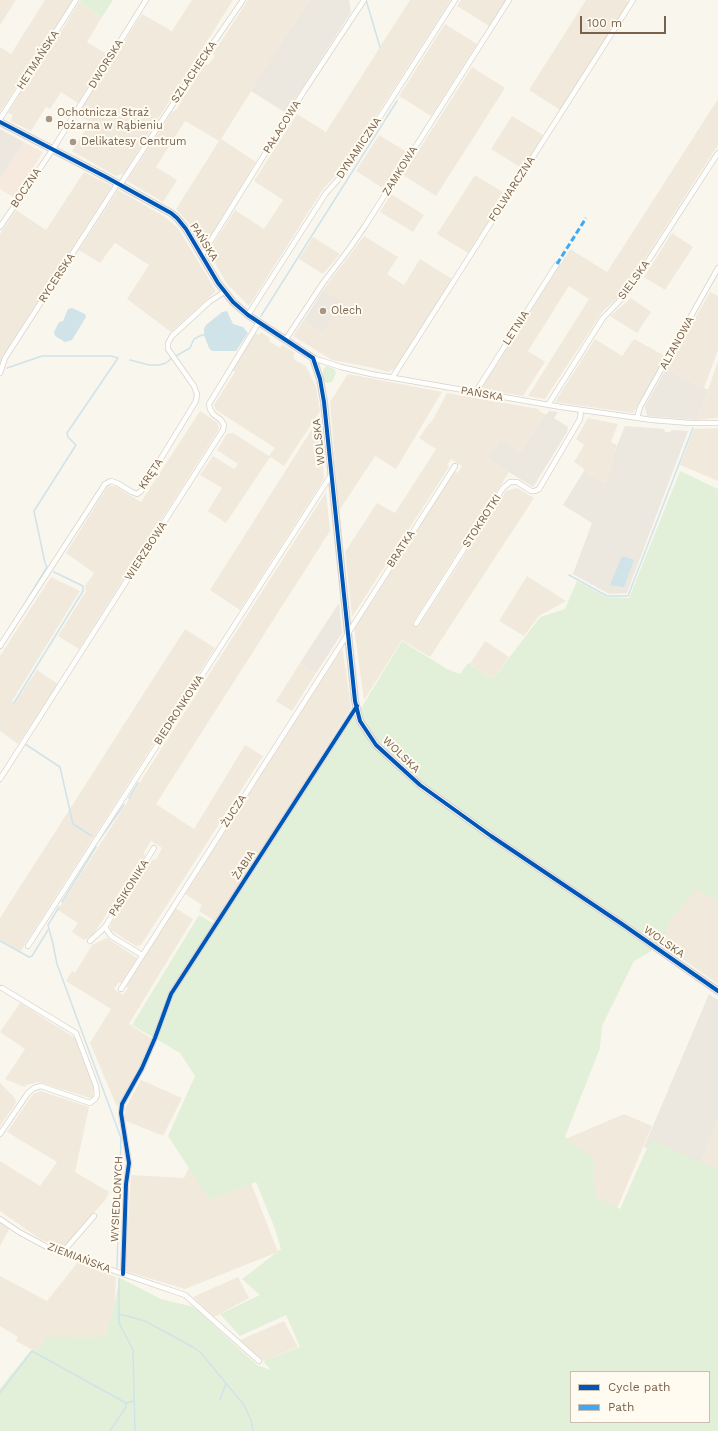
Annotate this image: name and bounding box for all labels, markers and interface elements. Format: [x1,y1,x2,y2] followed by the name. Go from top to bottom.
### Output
[582,8,668,34] scale bar
[587,16,622,30] text: 100 m
[14,28,62,92] street label: HETMAŃSKA
[86,37,126,91] street label: DWORSKA
[168,38,220,106] street label: SZLACHECKA
[260,98,304,156] street label: PAŁACOWA
[57,106,163,132] place label: Ochotnicza Straż Pożarna w Rąbieniu
[44,114,54,124] marker: Ochotnicza Straż Pożarna w Rąbieniu
[334,115,384,181] street label: DYNAMICZNA
[81,135,187,149] place label: Delikatesy Centrum
[68,137,78,147] marker: Delikatesy Centrum
[380,144,420,198] street label: ZAMKOWA
[486,154,538,224] street label: FOLWARCZNA
[8,166,44,210] street label: BOCZNA
[187,220,221,264] street label: PAŃSKA
[36,251,78,305] street label: RYCERSKA
[615,258,653,302] street label: SIELSKA
[331,304,362,318] place label: Olech
[318,306,328,316] marker: Olech
[500,308,532,348] street label: LETNIA
[657,314,697,372] street label: ALTANOWA
[460,384,504,404] street label: PAŃSKA
[310,418,328,466] street label: WOLSKA
[136,456,166,492] street label: KRĘTA
[460,492,504,550] street label: STOKROTKI
[122,519,170,583] street label: WIERZBOWA
[384,528,418,570] street label: BRATKA
[151,672,207,748] street label: BIEDRONKOWA
[380,734,422,776] street label: WOLSKA
[219,792,249,830] street label: ŻUCZA
[230,848,258,882] street label: ŻABIA
[106,857,152,919] street label: PASIKONIKA
[641,923,687,961] street label: WOLSKA
[108,1156,126,1242] street label: WYSIEDLONYCH
[45,1240,113,1276] street label: ZIEMIAŃSKA
[570,1371,710,1423] legend
[608,1380,670,1394] text: Cycle path
[608,1400,634,1414] text: Path

